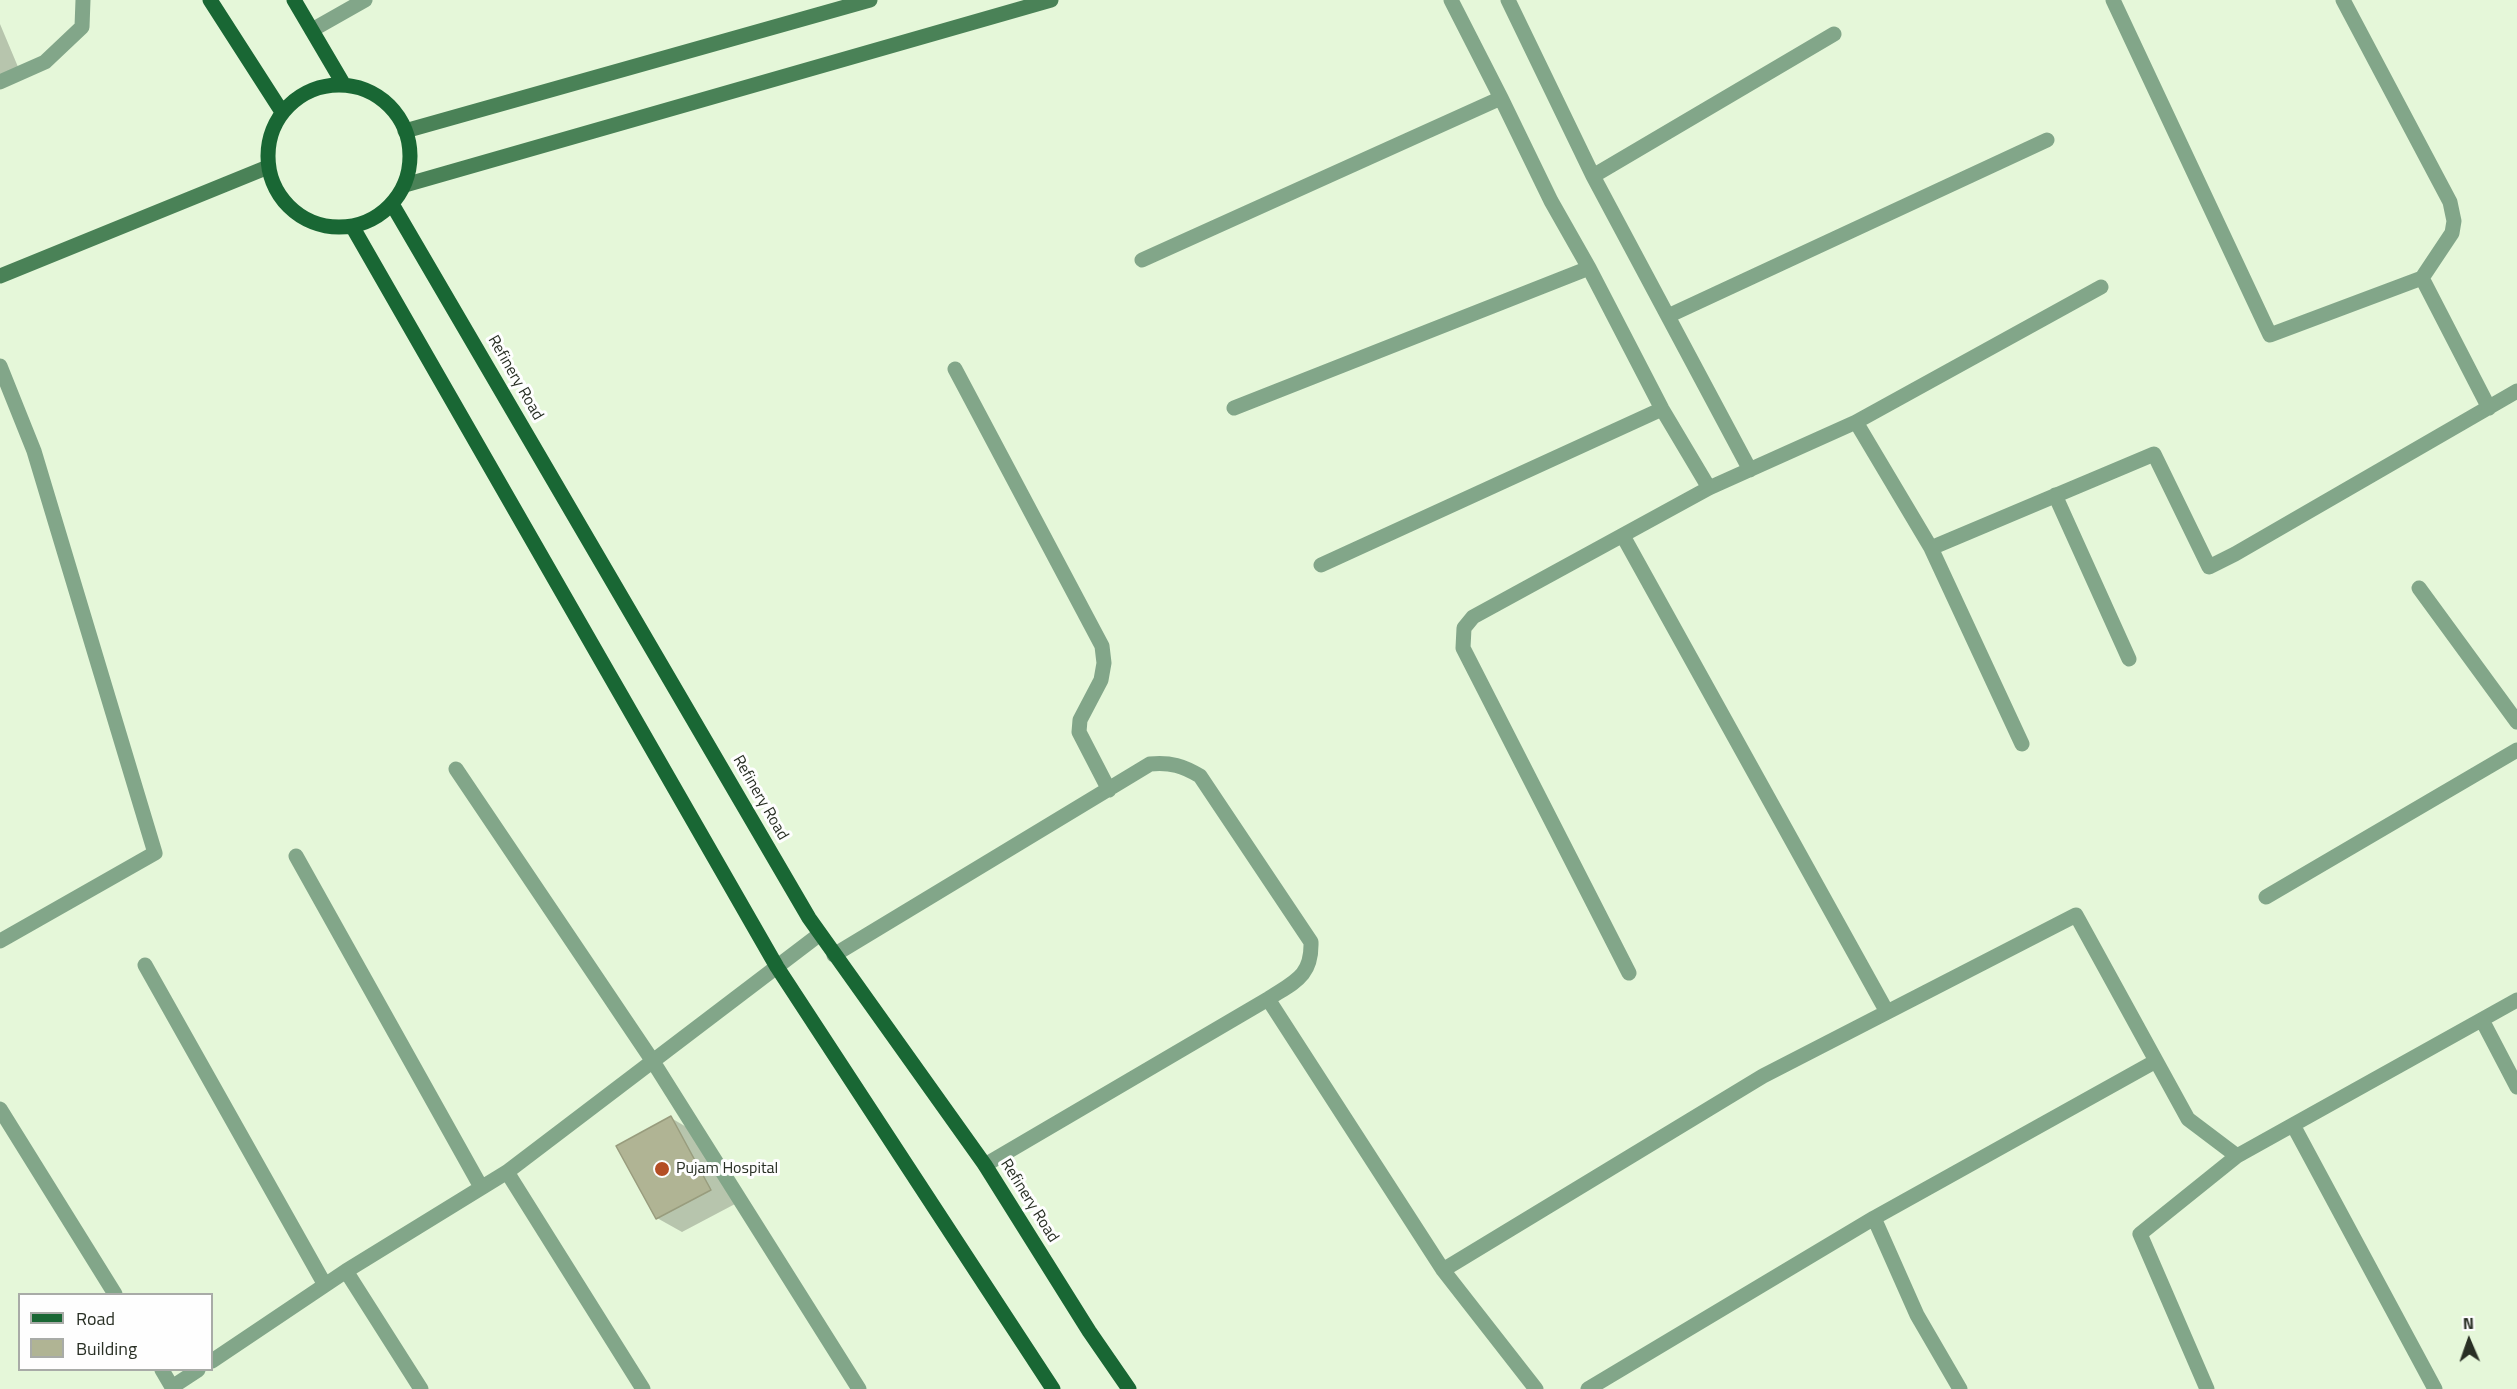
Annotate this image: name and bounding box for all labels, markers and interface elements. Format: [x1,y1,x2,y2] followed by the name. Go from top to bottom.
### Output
[483,332,547,424] street label: Refinery Road
[728,752,792,844] street label: Refinery Road
[996,1156,1062,1246] street label: Refinery Road
[676,1159,778,1179] place label: Pujam Hospital
[653,1160,671,1178] marker: Pujam Hospital
[18,1293,213,1371] legend
[76,1305,115,1332] text: Road
[2439,1311,2499,1371] north arrow
[2462,1311,2474,1335] text: N
[76,1335,137,1362] text: Building

